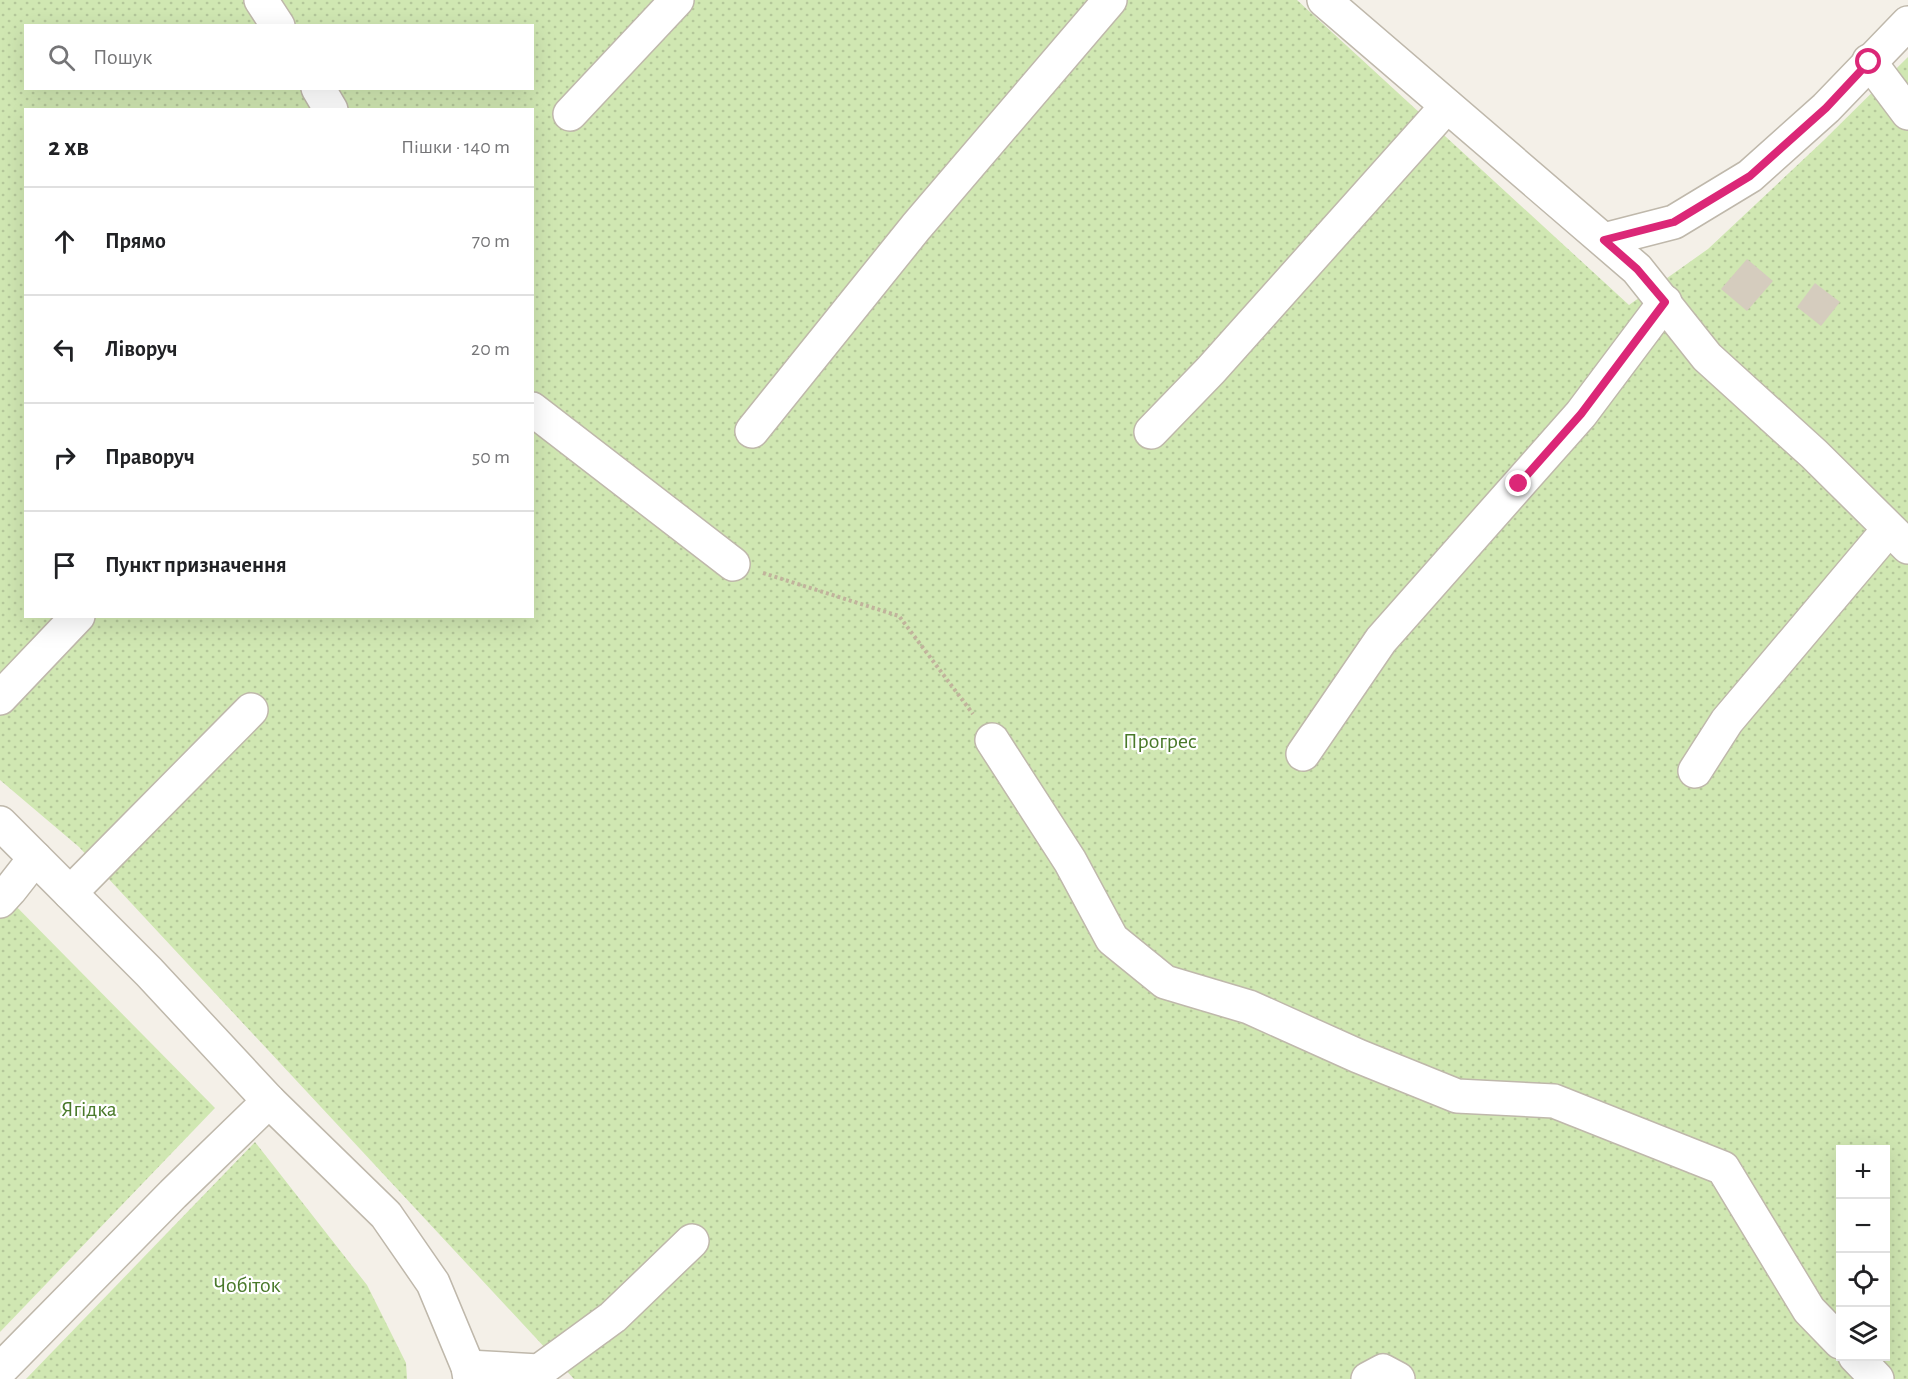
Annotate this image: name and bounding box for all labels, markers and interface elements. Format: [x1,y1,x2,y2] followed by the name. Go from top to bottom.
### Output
[24,24,534,90] search box
[45,41,78,74] icon: search
[93,46,152,68] text: Пошук
[1855,48,1881,74] route start
[48,134,89,160] text: 2 хв
[401,137,510,157] text: Пішки · 140 m
[48,225,81,258] icon: ahead
[105,230,166,252] text: Прямо
[472,231,510,251] text: 70 m
[48,333,81,366] icon: left
[105,338,178,360] text: Ліворуч
[471,339,510,359] text: 20 m
[48,441,81,474] icon: right
[105,446,195,468] text: Праворуч
[472,447,510,467] text: 50 m
[1505,470,1531,496] route end
[48,549,81,582] icon: arrive
[105,554,287,576] text: Пункт призначення
[1123,730,1197,752] park label: Прогрес
[61,1098,117,1120] park label: Ягідка
[1836,1145,1890,1361] map controls
[1836,1145,1890,1199] button: +
[1836,1199,1890,1253] button: −
[1836,1253,1890,1307] button: locate
[213,1274,281,1296] park label: Чобіток
[1836,1307,1890,1361] button: layers

